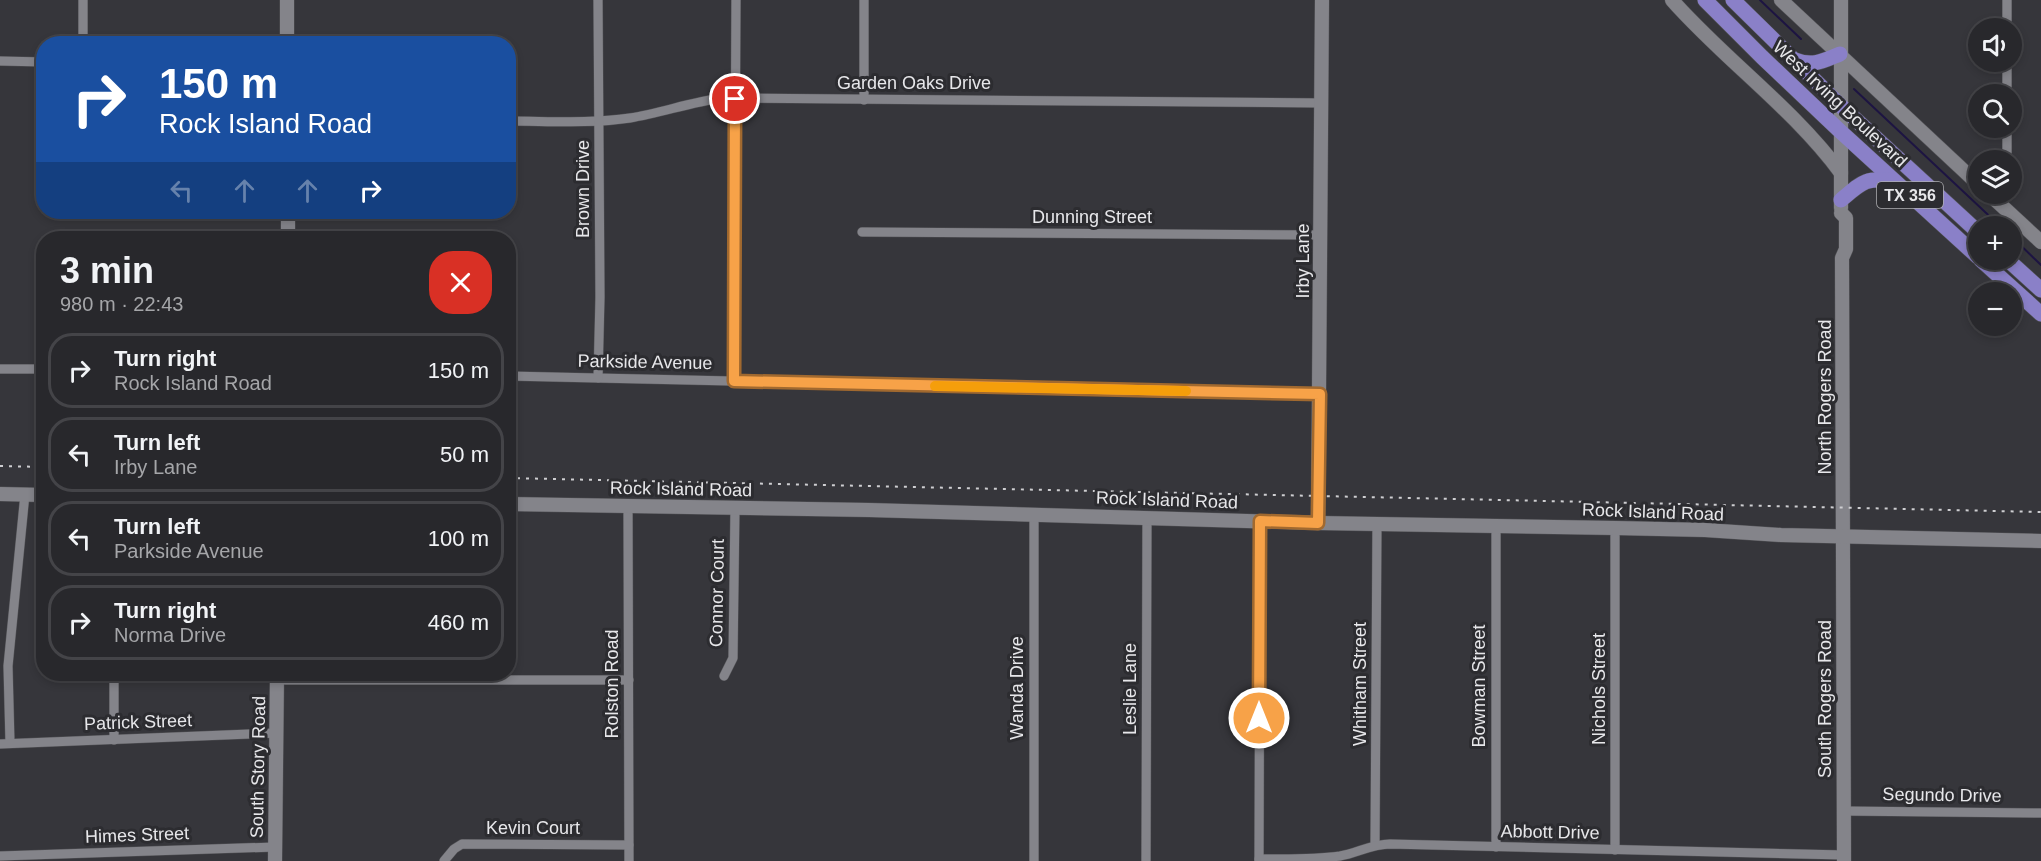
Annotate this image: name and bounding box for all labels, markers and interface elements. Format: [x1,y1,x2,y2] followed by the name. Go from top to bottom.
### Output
[1968,18,2022,336] map controls
[1968,18,2022,72] button: sound
[1769,37,1911,171] street label: West Irving Boulevard
[60,60,138,138] icon: right
[159,60,278,107] text: 150 m
[709,73,760,124] pin
[837,73,991,93] street label: Garden Oaks Drive
[718,82,751,115] icon: arrive
[1968,84,2022,138] button: search
[159,109,372,139] text: Rock Island Road
[573,140,593,238] street label: Brown Drive
[1968,150,2022,204] button: layers
[165,174,198,207] icon: left
[228,174,261,207] icon: ahead
[291,174,324,207] icon: ahead
[354,174,387,207] icon: right
[1877,182,1943,208] road number: TX 356
[1032,207,1152,227] street label: Dunning Street
[1968,216,2022,270] button: +
[1293,223,1313,299] street label: Irby Lane
[60,250,154,291] text: 3 min
[429,251,492,314] button: close
[1968,282,2022,336] button: −
[60,293,183,315] text: 980 m · 22:43
[1815,319,1835,475] street label: North Rogers Road
[114,346,216,371] text: Turn right
[577,351,713,373] street label: Parkside Avenue
[63,354,96,387] icon: right
[428,358,489,383] text: 150 m
[114,372,272,394] text: Rock Island Road
[114,430,200,455] text: Turn left
[63,438,96,471] icon: left
[440,442,489,467] text: 50 m
[114,456,197,478] text: Irby Lane
[610,478,752,500] street label: Rock Island Road
[1096,488,1238,512] street label: Rock Island Road
[1582,500,1724,524] street label: Rock Island Road
[114,514,200,539] text: Turn left
[63,522,96,555] icon: left
[428,526,489,551] text: 100 m
[706,539,728,647] street label: Connor Court
[114,540,264,562] text: Parkside Avenue
[114,598,216,623] text: Turn right
[63,606,96,639] icon: right
[428,610,489,635] text: 460 m
[1815,620,1835,778] street label: South Rogers Road
[1350,622,1370,746] street label: Whitham Street
[114,624,226,646] text: Norma Drive
[1469,624,1489,748] street label: Bowman Street
[602,629,622,739] street label: Rolston Road
[1589,633,1609,745] street label: Nichols Street
[1007,636,1027,740] street label: Wanda Drive
[1120,643,1140,735] street label: Leslie Lane
[1227,686,1291,750] position arrow
[247,696,269,838] street label: South Story Road
[84,710,192,734] street label: Patrick Street
[1882,784,2002,806] street label: Segundo Drive
[486,818,580,838] street label: Kevin Court
[1500,821,1600,843] street label: Abbott Drive
[85,823,189,847] street label: Himes Street

